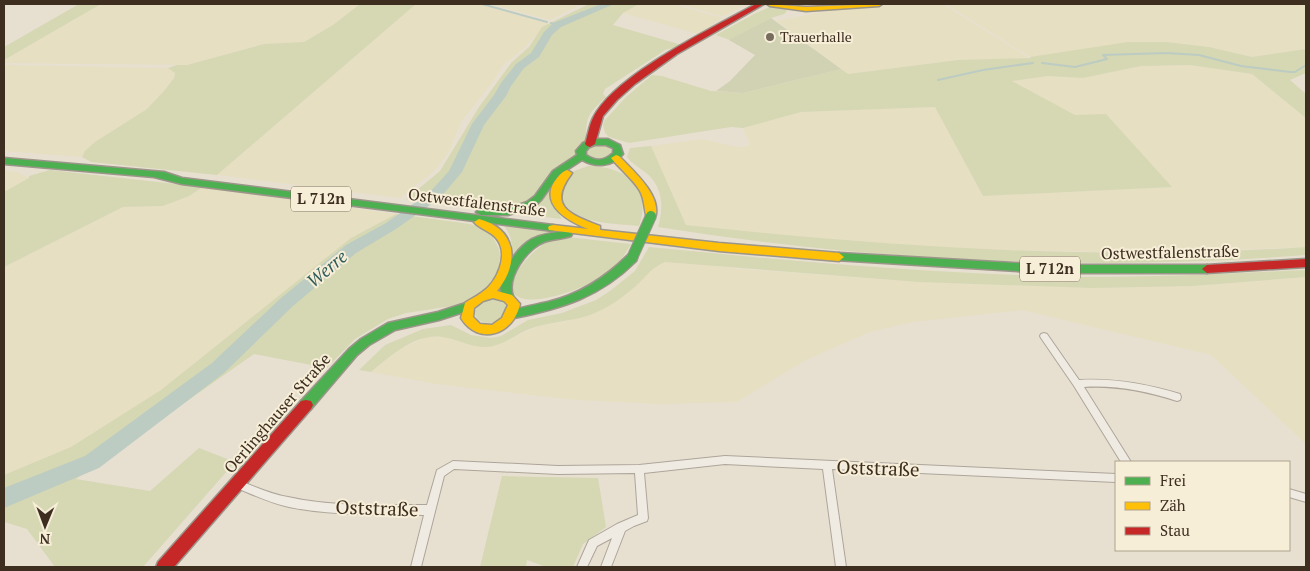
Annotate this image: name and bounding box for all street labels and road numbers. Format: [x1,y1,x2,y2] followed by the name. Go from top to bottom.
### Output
[407,183,547,221] street label: Ostwestfalenstraße
[291,186,351,212] road number: L 712n
[1101,240,1239,264] street label: Ostwestfalenstraße
[1020,256,1080,282] road number: L 712n
[219,348,335,478] street label: Oerlinghauser Straße
[836,454,920,481] street label: Oststraße
[335,494,419,521] street label: Oststraße

